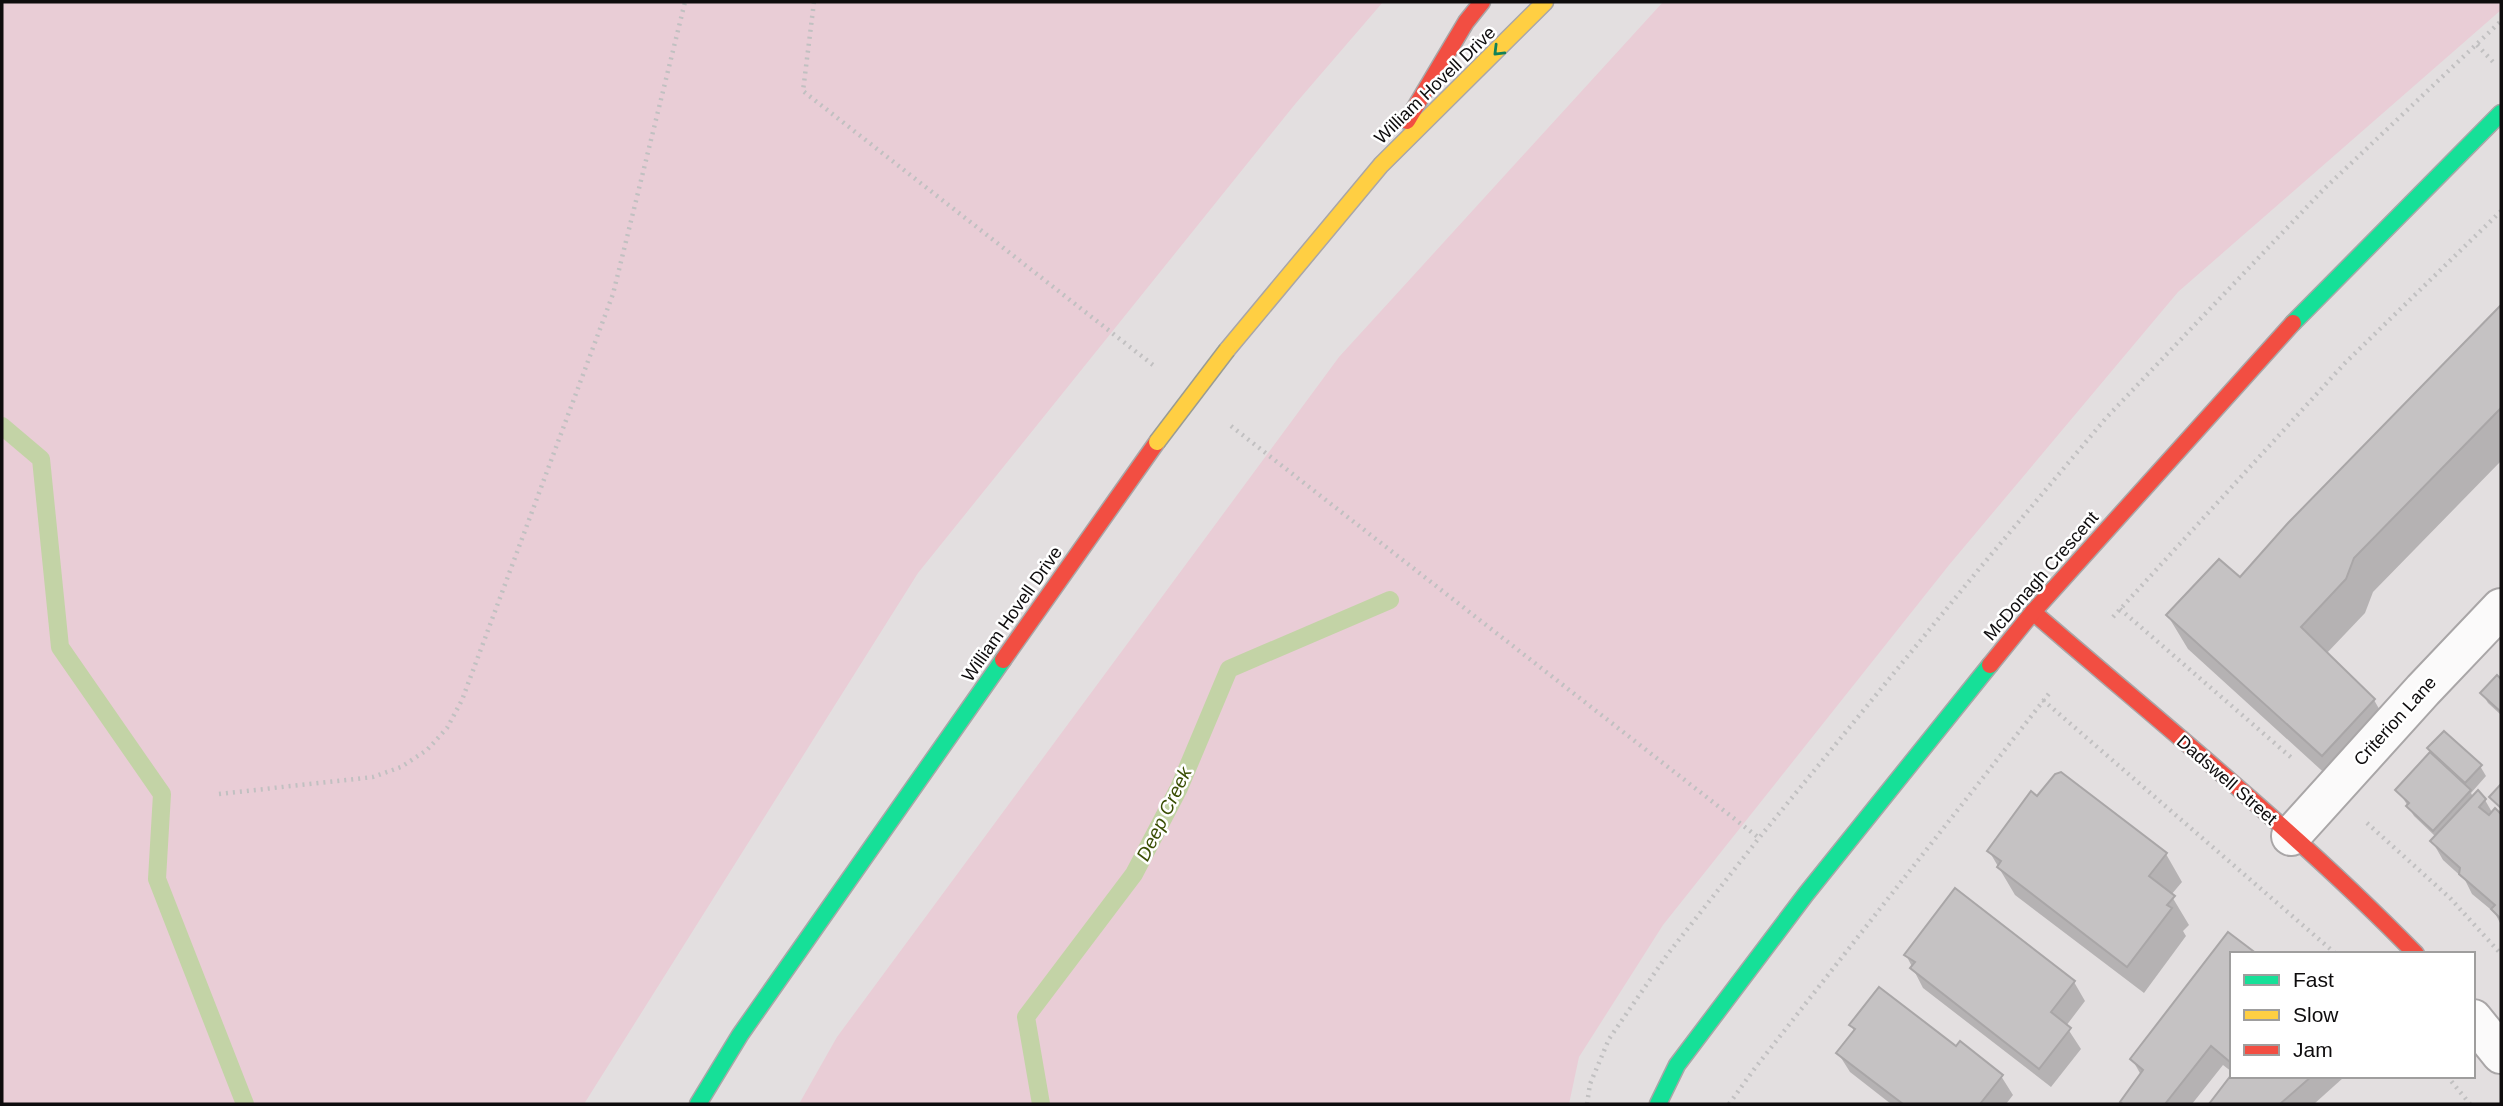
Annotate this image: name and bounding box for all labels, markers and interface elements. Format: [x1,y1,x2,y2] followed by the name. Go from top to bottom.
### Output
[1371,22,1499,148] street label: William Hovell Drive
[1493,43,1506,56] one-way arrow
[1980,508,2102,644] street label: McDonagh Crescent
[958,543,1066,685] street label: William Hovell Drive
[2350,672,2440,770] street label: Criterion Lane
[2173,731,2281,829] street label: Dadswell Street
[1132,762,1196,864] water label: Deep Creek
[2230,952,2475,1078] legend
[2293,968,2334,991] text: Fast
[2293,1003,2339,1026] text: Slow
[2293,1038,2333,1061] text: Jam

